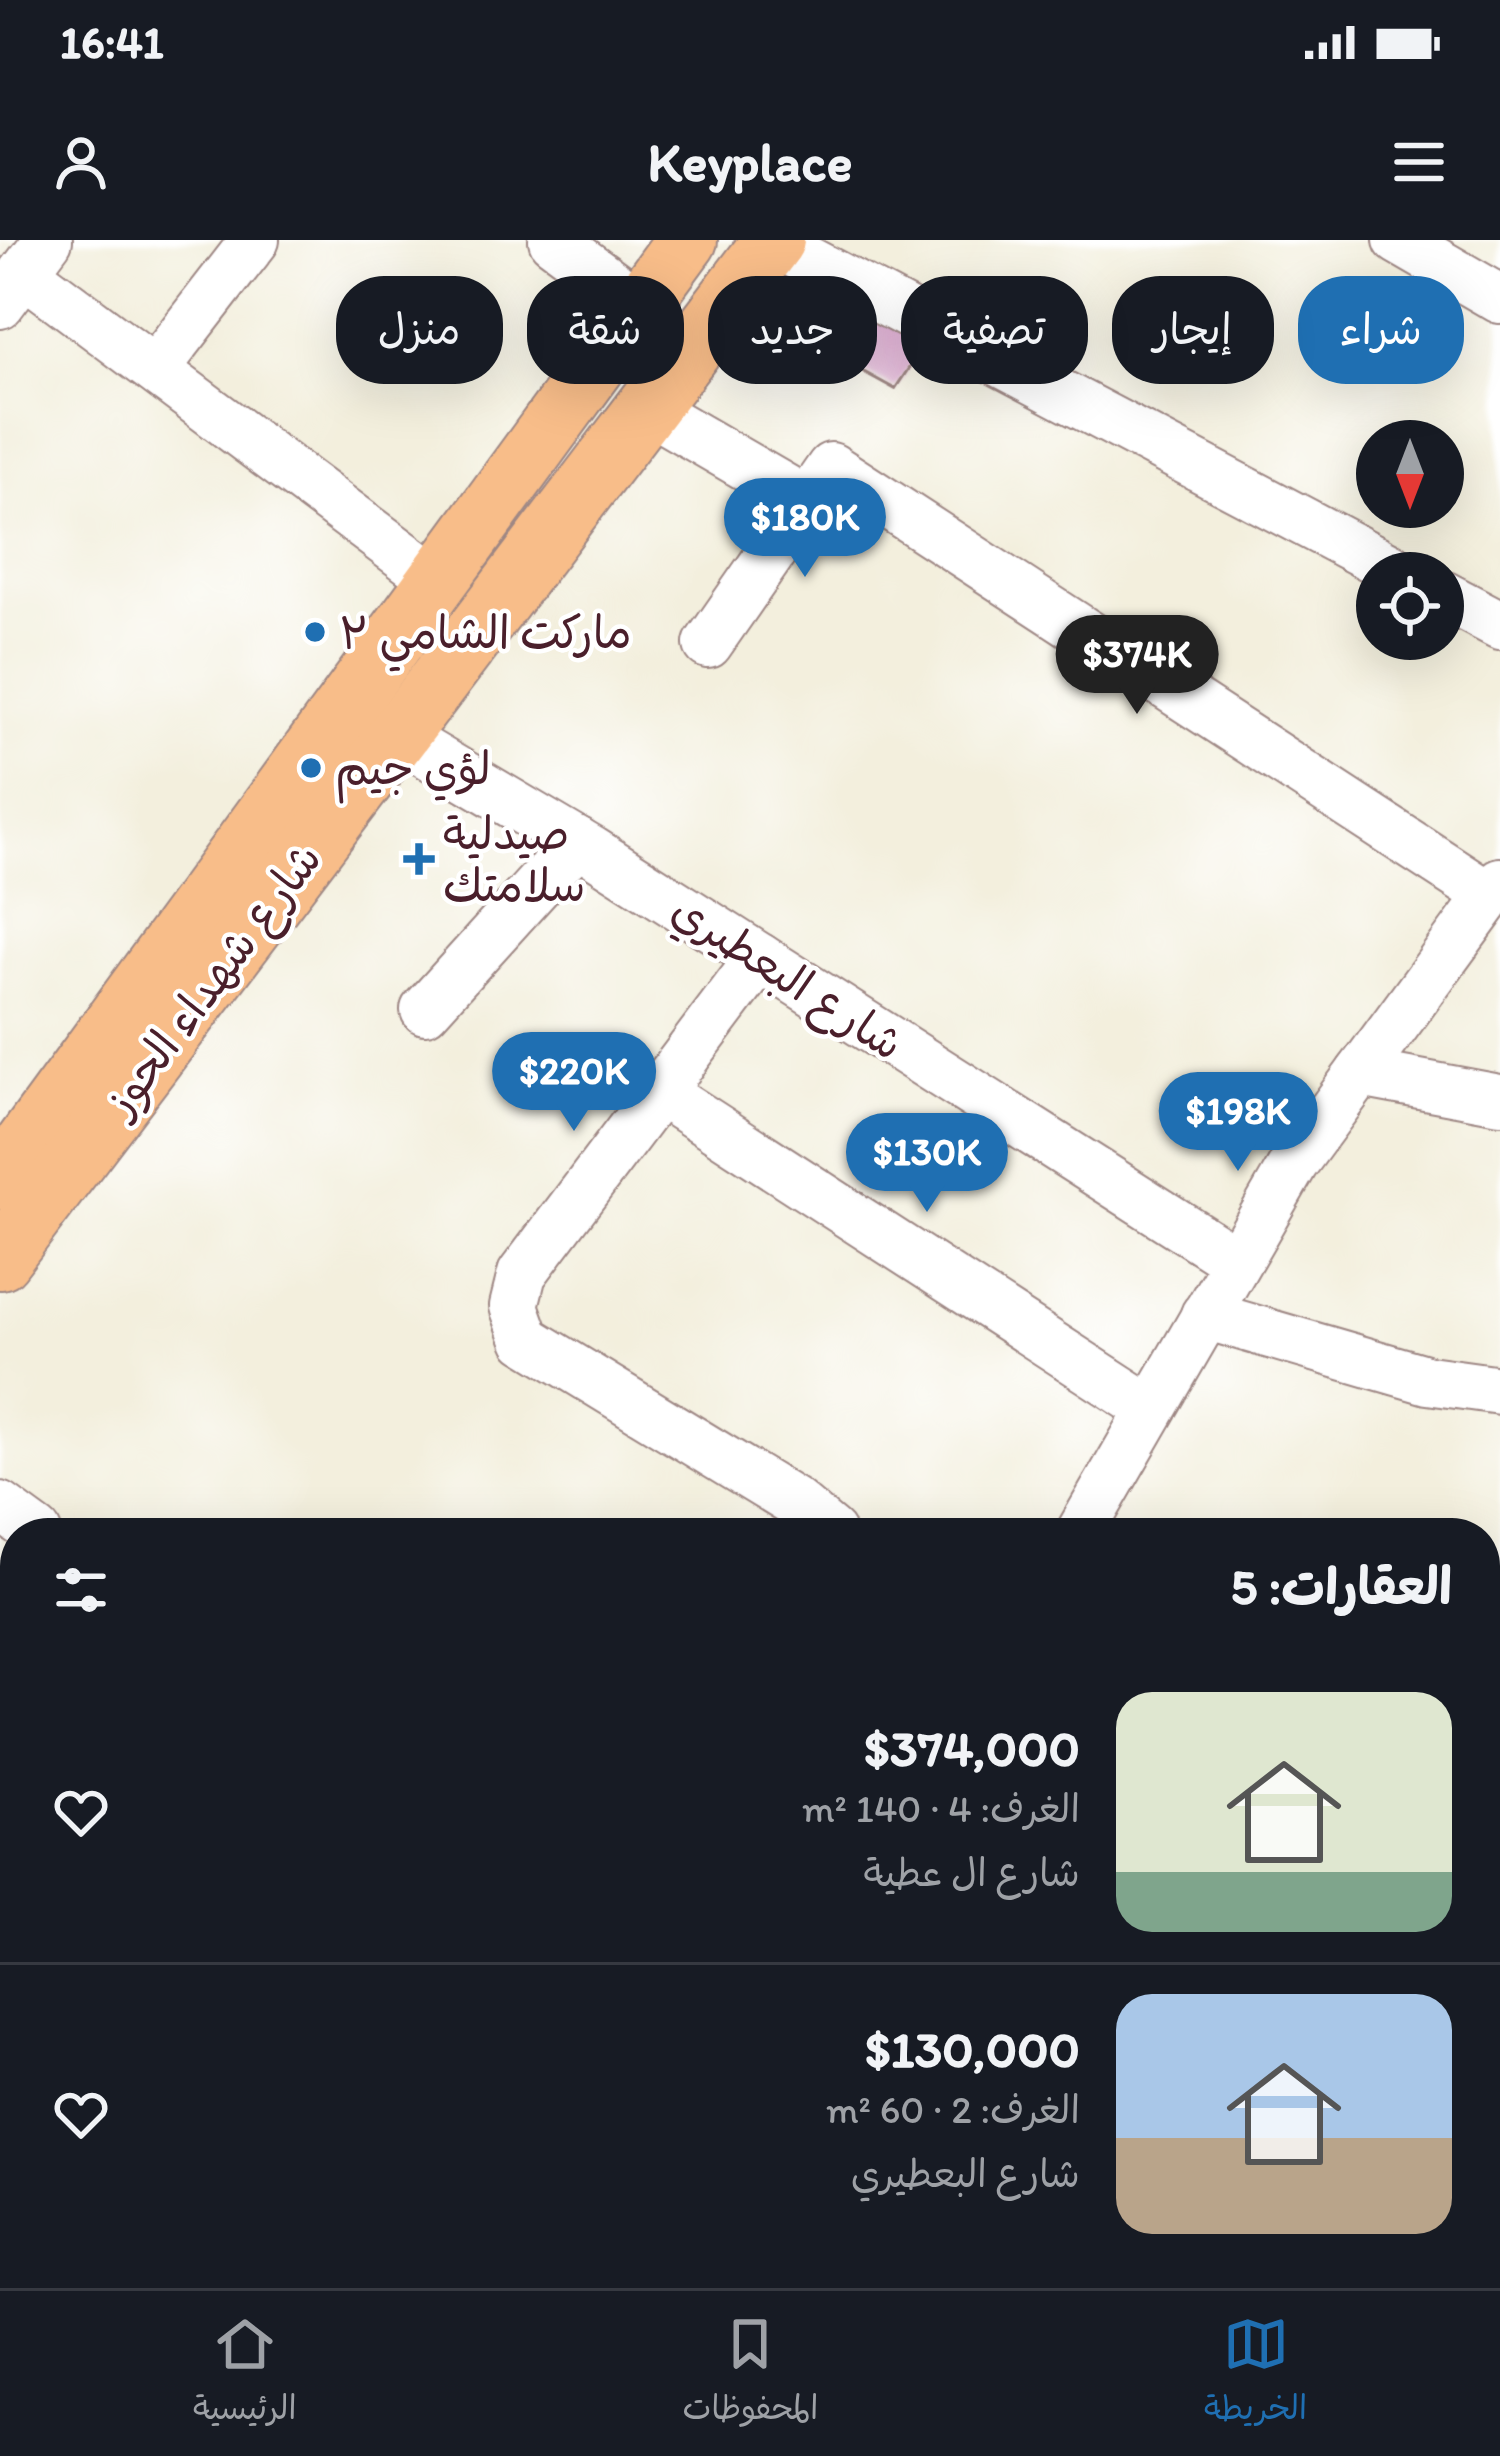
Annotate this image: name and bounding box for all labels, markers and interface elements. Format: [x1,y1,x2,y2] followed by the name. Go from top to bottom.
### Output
[60,15,164,69] text: 16:41
[48,129,114,195] icon: person
[1386,129,1452,195] icon: menu
[647,130,853,195] text: Keyplace
[336,276,503,384] chip: منزل
[527,276,684,384] chip: شقة
[708,276,877,384] chip: جديد
[901,276,1088,384] chip: تصفية
[1112,276,1274,384] chip: إيجار
[1298,276,1464,384] chip: شراء
[1356,420,1464,528] north arrow
[1356,420,1464,660] map controls
[721,478,889,580] pin: $180K
[751,493,859,540] text: $180K
[1356,552,1464,660] button: locate
[339,605,632,672] place label: ماركت الشامي ٣
[1053,615,1221,717] pin: $374K
[302,619,328,645] marker: ماركت الشامي ٣
[1083,630,1191,677] text: $374K
[335,741,491,804] place label: لؤي جيم
[298,755,324,781] marker: لؤي جيم
[443,806,586,912] place label: صيدلية سلامتك
[90,832,336,1132] street label: شارع شهداء الحوز
[406,846,432,872] marker: صيدلية سلامتك
[659,881,914,1076] street label: شارع البعطيري
[490,1032,658,1134] pin: $220K
[519,1047,629,1094] text: $220K
[1154,1072,1322,1174] pin: $198K
[1186,1087,1290,1134] text: $198K
[843,1113,1011,1215] pin: $130K
[873,1128,981,1175] text: $130K
[1230,1556,1452,1617] text: العقارات: 5
[48,1557,114,1623] icon: filters
[864,1718,1080,1779] text: $374,000
[1212,1740,1356,1884] icon: home
[48,1779,114,1845] icon: heart
[802,1785,1080,1832] text: الغرف: 4 · 140 m²
[863,1849,1080,1896] text: شارع ال عطية
[865,2019,1080,2080] text: $130,000
[1212,2042,1356,2186] icon: home
[48,2081,114,2147] icon: heart
[826,2086,1080,2133] text: الغرف: 2 · 60 m²
[851,2150,1080,2197] text: شارع البعطيري
[193,2311,297,2437] tab: الرئيسية
[682,2311,818,2437] tab: المحفوظات
[1204,2311,1307,2437] tab: الخريطة

